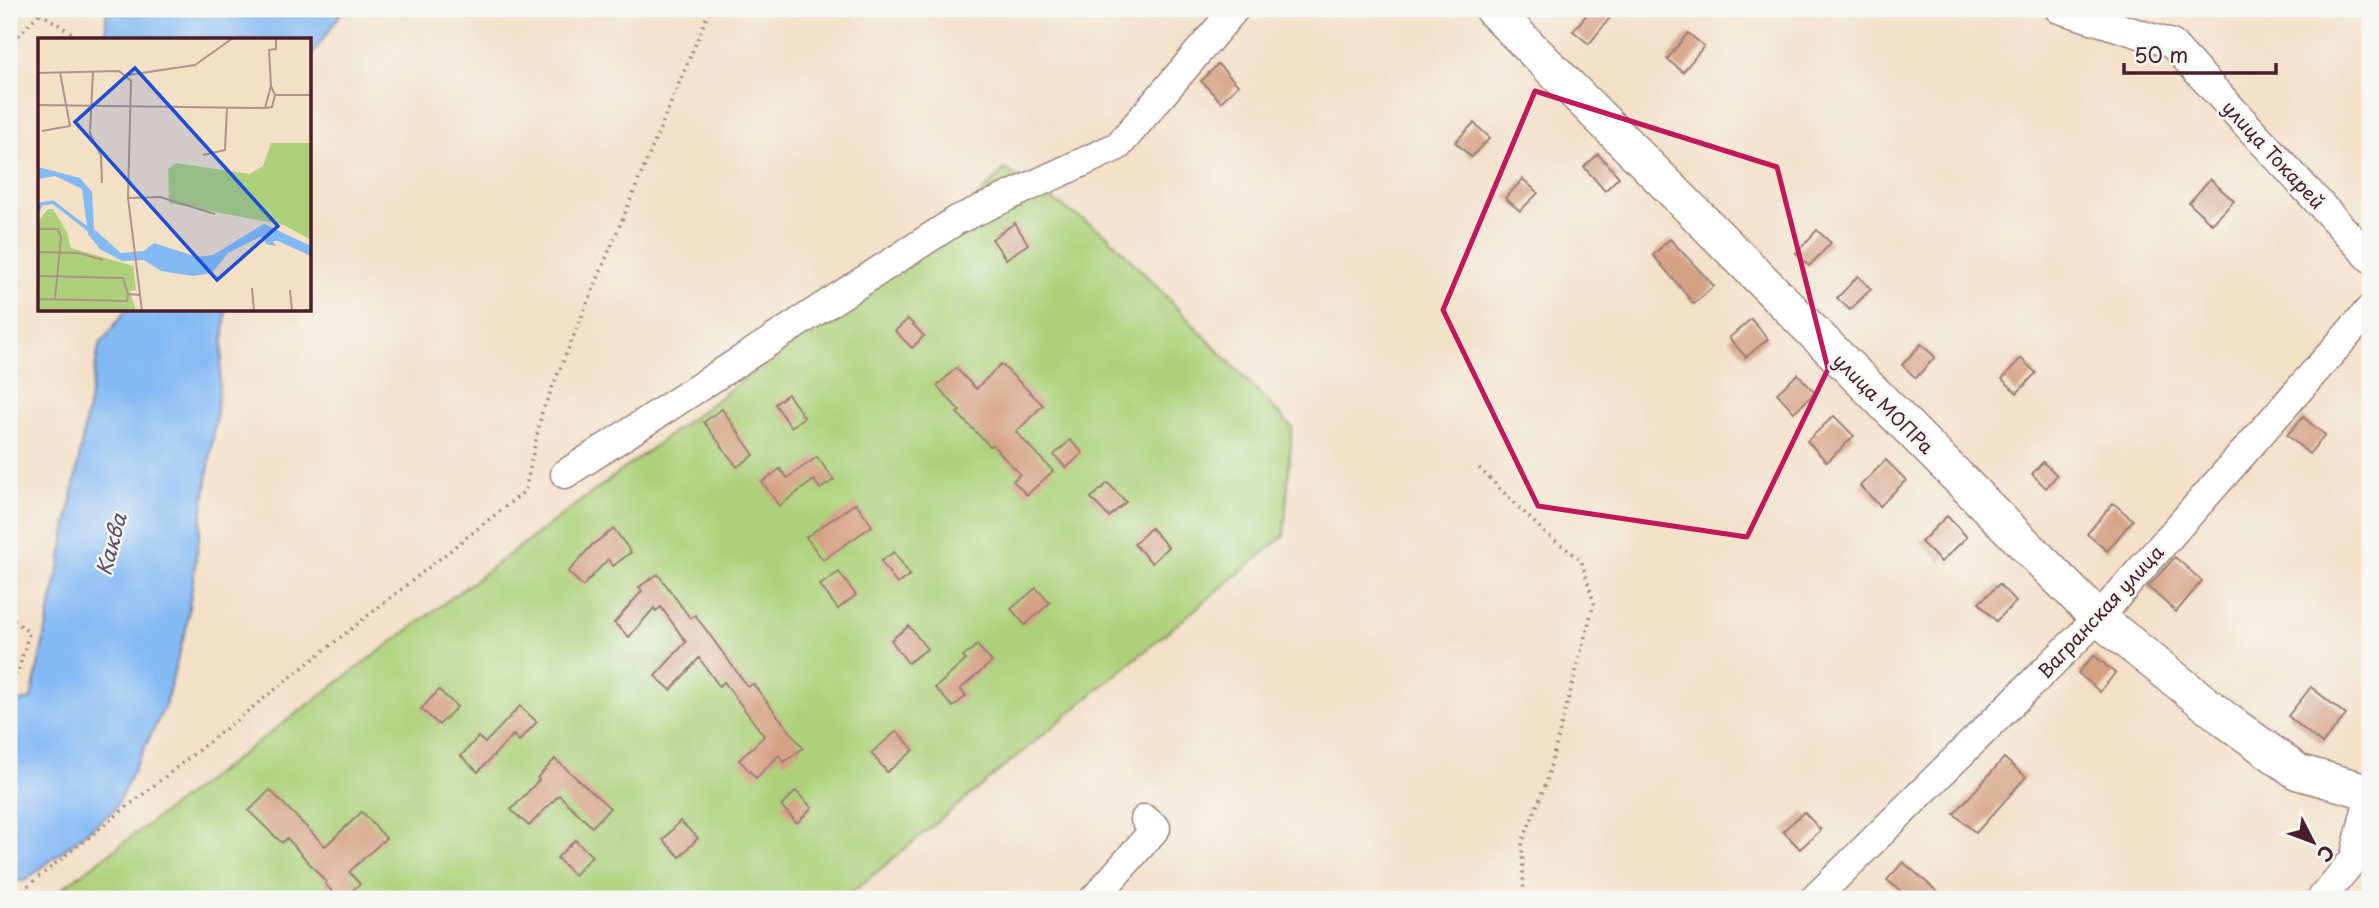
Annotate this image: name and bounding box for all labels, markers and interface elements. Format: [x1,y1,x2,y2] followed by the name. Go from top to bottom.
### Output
[2124,32,2276,76] scale bar
[38,38,312,312] inset map
[2134,38,2188,70] text: 50 m
[2216,94,2332,214] street label: улица Токарей
[1827,346,1941,460] street label: улица МОПРа
[86,509,134,579] water label: Каква
[2031,538,2169,684] street label: Вагранская улица
[2278,806,2348,876] north arrow
[2311,839,2342,869] text: С

